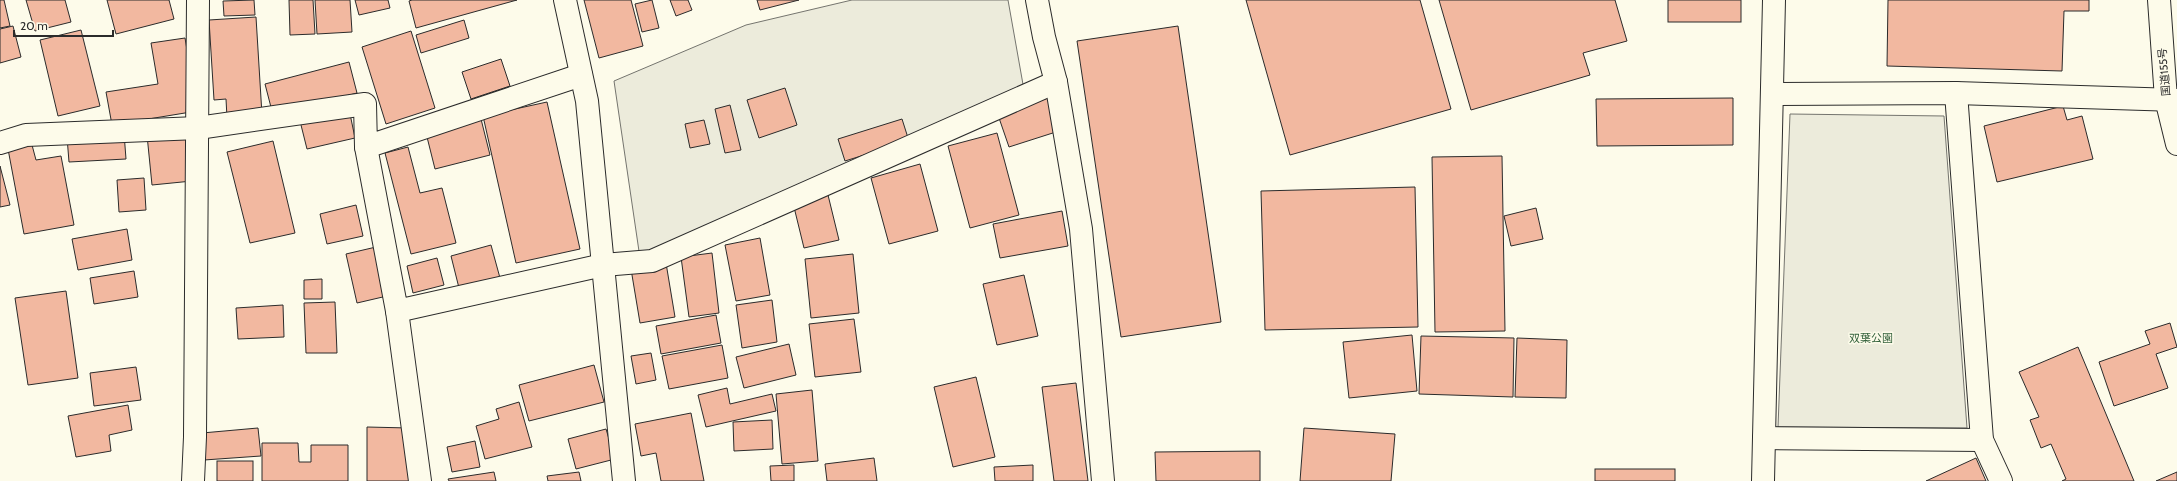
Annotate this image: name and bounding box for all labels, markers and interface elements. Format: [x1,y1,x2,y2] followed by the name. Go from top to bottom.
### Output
[14,12,113,38] scale bar
[20,18,48,33] text: 20 m
[2155,47,2173,97] street label: 国道155号
[1849,331,1893,345] park label: 双葉公園

